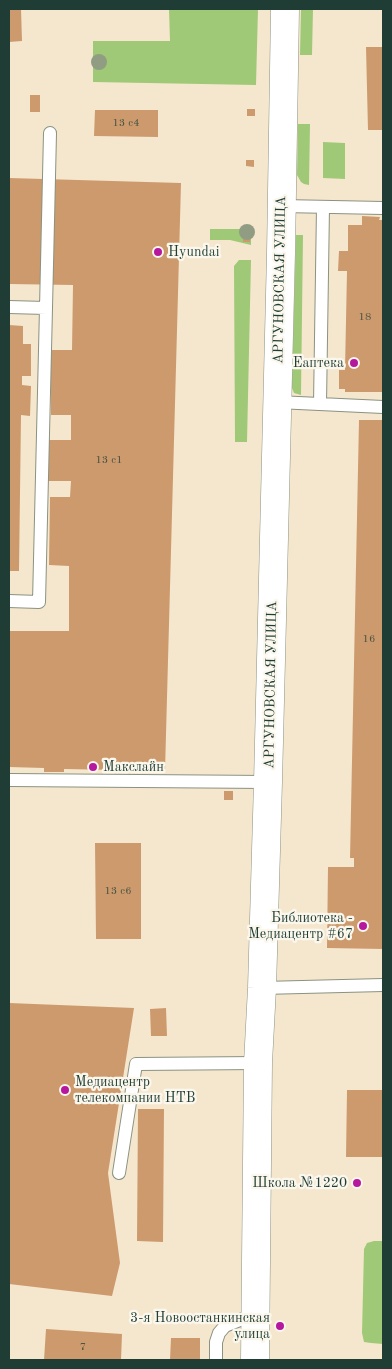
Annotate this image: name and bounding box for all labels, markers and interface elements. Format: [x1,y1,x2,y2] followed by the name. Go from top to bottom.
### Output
[112,116,140,130] house number: 13 с4
[270,196,290,364] street label: АРГУНОВСКАЯ УЛИЦА
[168,244,219,260] place label: Hyundai
[152,246,164,258] marker: Hyundai
[359,310,371,324] house number: 18
[293,355,344,371] place label: Еаптека
[348,357,360,369] marker: Еаптека
[95,453,123,467] house number: 13 с1
[261,601,281,769] street label: АРГУНОВСКАЯ УЛИЦА
[363,632,375,646] house number: 16
[103,759,164,775] place label: Макслайн
[87,761,99,773] marker: Макслайн
[104,884,132,898] house number: 13 с6
[248,910,353,942] place label: Библиотека - Медиацентр #67
[357,920,369,932] marker: Библиотека - Медиацентр #67
[75,1074,196,1106] place label: Медиацентр телекомпании НТВ
[59,1084,71,1096] marker: Медиацентр телекомпании НТВ
[252,1175,347,1191] place label: Школа №1220
[351,1177,363,1189] marker: Школа №1220
[130,1310,270,1342] place label: 3-я Новоостанкинская улица
[274,1320,286,1332] marker: 3-я Новоостанкинская улица
[80,1340,86,1354] house number: 7

